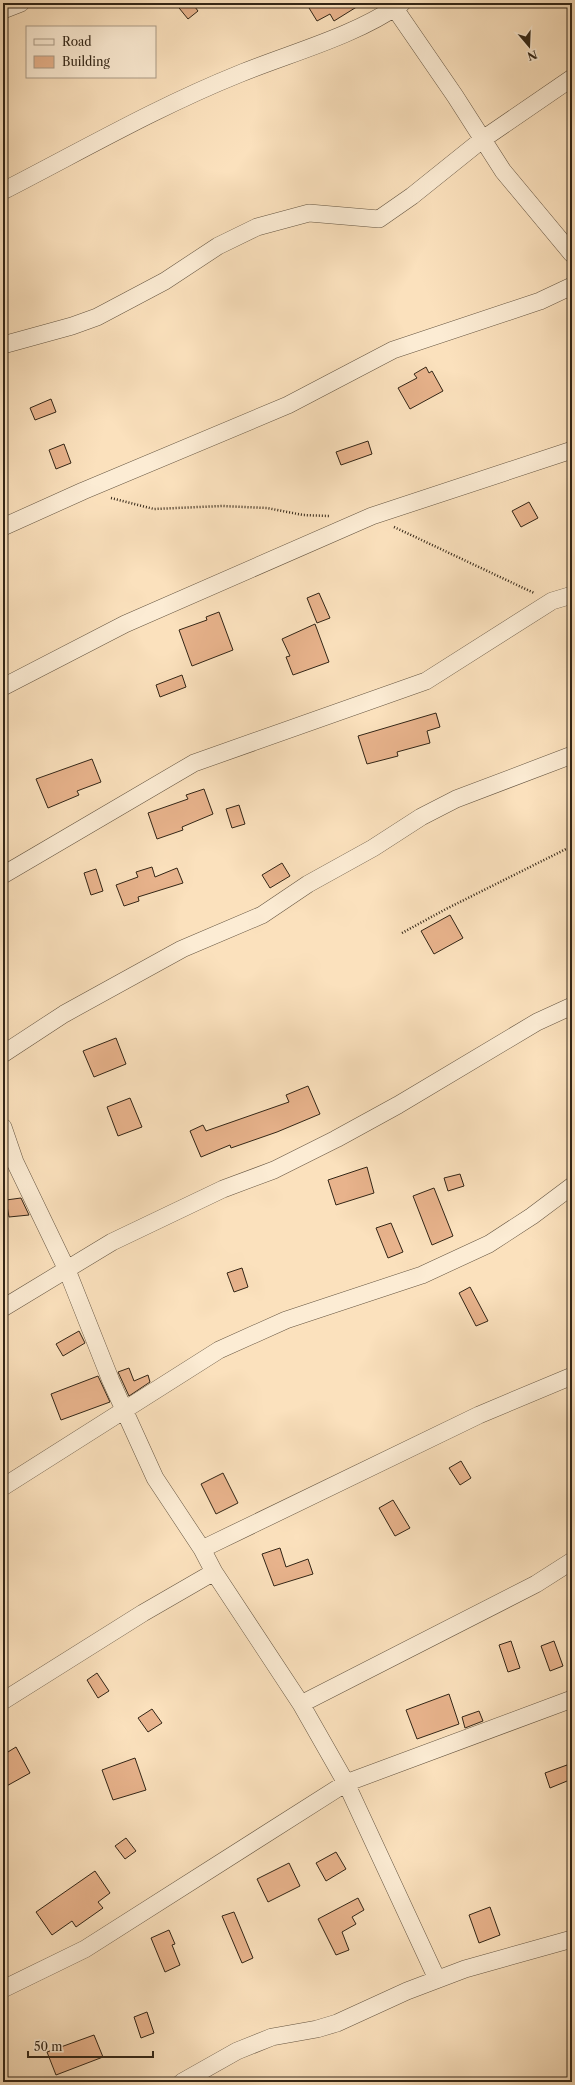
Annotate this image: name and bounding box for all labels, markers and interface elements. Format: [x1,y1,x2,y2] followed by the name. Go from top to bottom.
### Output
[26,26,156,78] legend
[509,26,549,66] north arrow
[62,34,92,49] text: Road
[525,47,539,64] text: N
[62,54,110,69] text: Building
[28,2033,153,2059] scale bar
[34,2039,63,2054] text: 50 m

